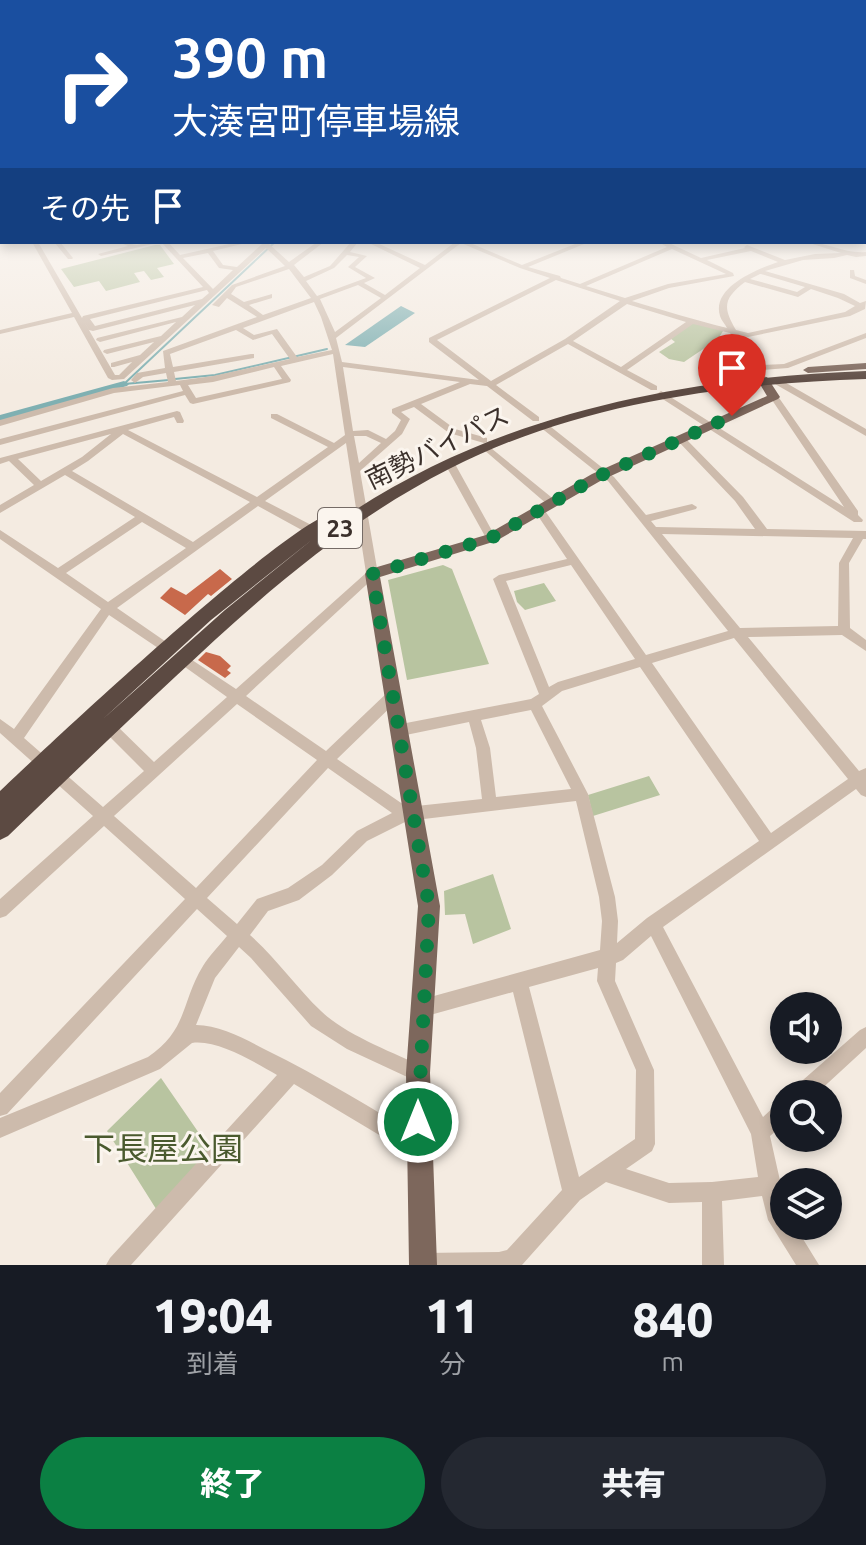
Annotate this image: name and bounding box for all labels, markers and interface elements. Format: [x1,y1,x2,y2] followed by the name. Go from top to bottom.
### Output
[172,26,328,89] text: 390 m
[40,32,144,136] icon: right
[172,100,460,141] text: 大湊宮町停車場線
[146,184,190,228] icon: arrive
[40,191,130,225] text: その先
[698,334,766,416] pin
[710,346,754,390] icon: arrive
[361,400,513,494] street label: 南勢バイパス
[318,508,362,548] road number: 23
[770,992,842,1240] map controls
[770,992,842,1064] button: sound
[376,1080,460,1164] position arrow
[770,1080,842,1152] button: search
[83,1130,243,1166] park label: 下長屋公園
[770,1168,842,1240] button: layers
[153,1288,273,1342] text: 19:04
[425,1288,480,1342] text: 11
[632,1292,713,1346] text: 840
[662,1347,684,1376] text: m
[187,1349,239,1378] text: 到着
[439,1349,465,1378] text: 分
[40,1437,425,1529] button: 終了
[441,1437,826,1529] button: 共有

